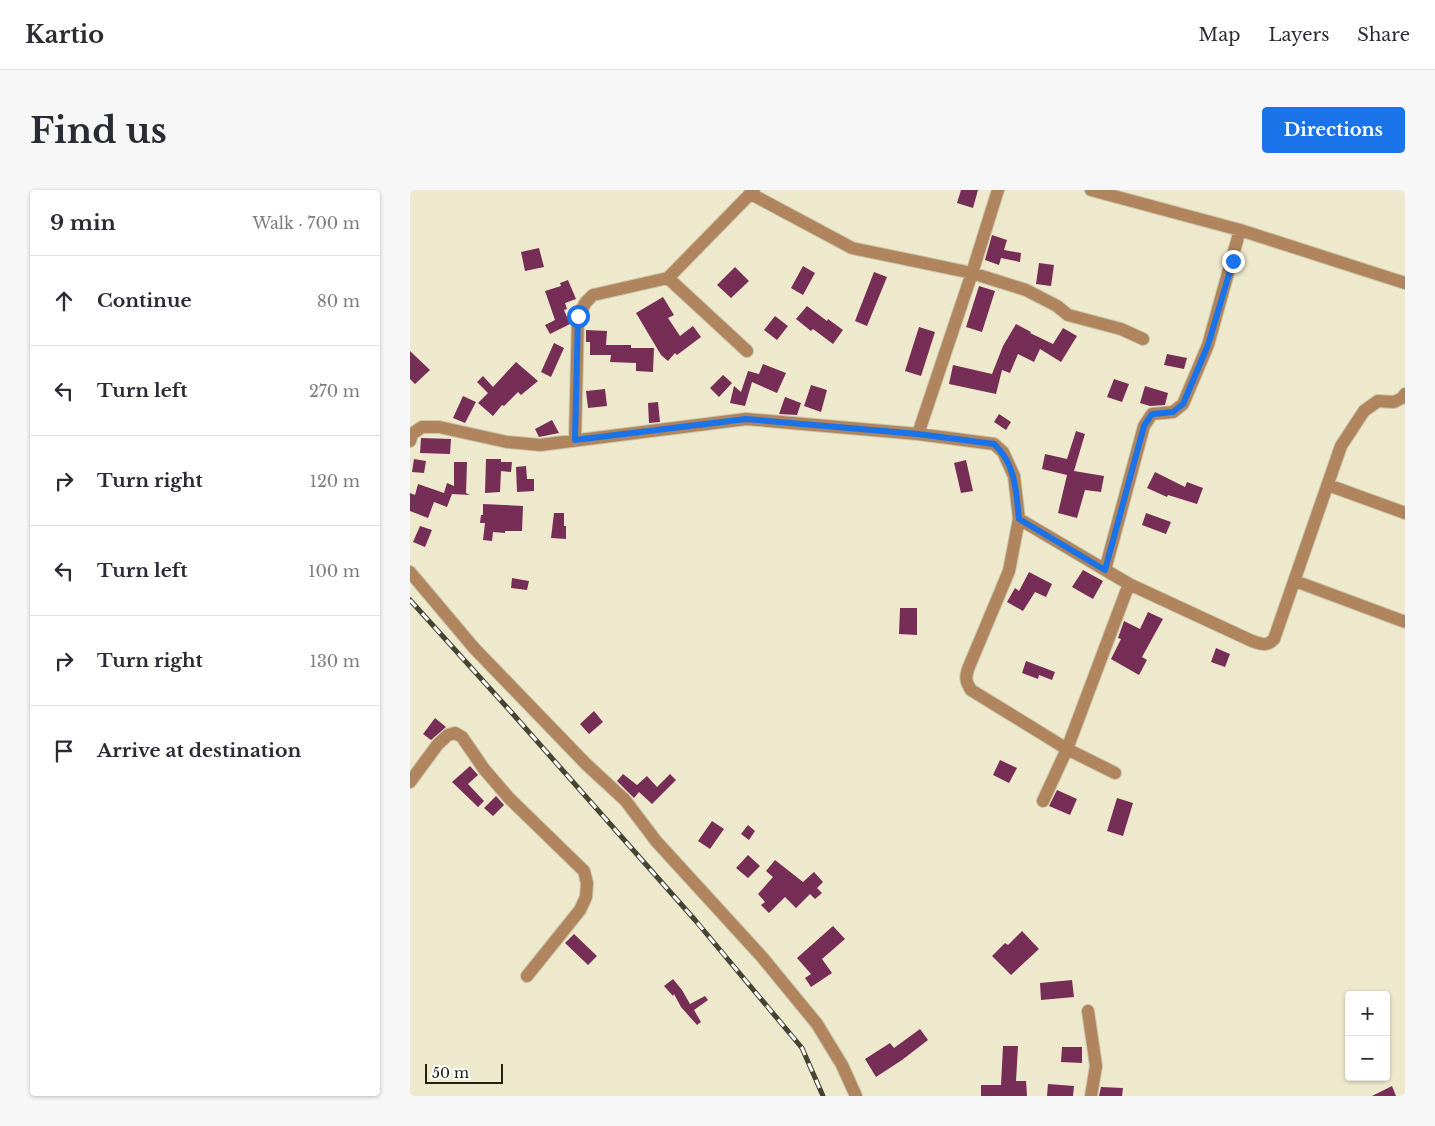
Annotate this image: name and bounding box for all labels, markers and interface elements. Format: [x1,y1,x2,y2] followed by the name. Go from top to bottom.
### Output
[25,20,104,49] text: Kartio
[1199,24,1240,46] text: Map
[1268,24,1329,46] text: Layers
[1357,24,1410,46] text: Share
[1262,107,1405,153] button: Directions
[30,109,167,152] text: Find us
[50,210,116,236] text: 9 min
[253,213,360,233] text: Walk · 700 m
[1222,250,1245,273] route end
[50,287,78,315] icon: ahead
[97,289,192,312] text: Continue
[317,291,360,311] text: 80 m
[567,305,590,328] route start
[50,377,78,405] icon: left
[97,379,188,402] text: Turn left
[309,381,360,401] text: 270 m
[50,467,78,495] icon: right
[97,469,203,492] text: Turn right
[310,471,360,491] text: 120 m
[50,557,78,585] icon: left
[97,559,188,582] text: Turn left
[308,561,360,581] text: 100 m
[50,647,78,675] icon: right
[97,649,203,672] text: Turn right
[310,651,360,671] text: 130 m
[50,737,78,765] icon: arrive
[97,739,301,762] text: Arrive at destination
[1345,991,1390,1081] map controls
[1345,991,1390,1036] button: +
[1345,1036,1390,1081] button: −
[425,1061,502,1084] scale bar
[432,1064,469,1082] text: 50 m

